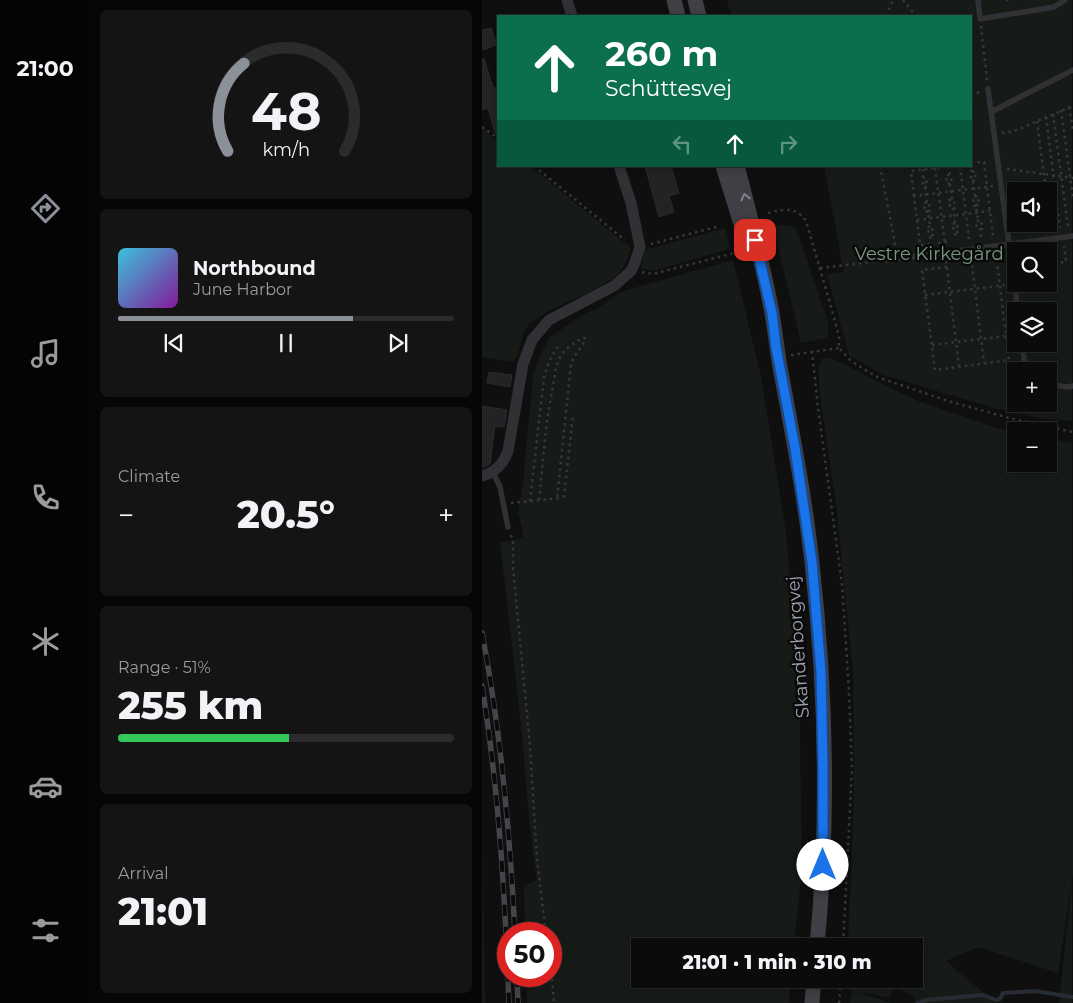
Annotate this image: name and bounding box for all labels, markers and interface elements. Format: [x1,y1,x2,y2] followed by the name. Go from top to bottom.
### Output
[605,32,718,75] text: 260 m
[522,35,587,100] icon: ahead
[16,55,74,82] text: 21:00
[605,75,732,102] text: Schüttesvej
[251,80,321,143] text: 48
[668,130,696,158] icon: left
[721,130,749,158] icon: ahead
[774,130,802,158] icon: right
[262,139,310,160] text: km/h
[1007,182,1057,472] map controls
[1007,182,1057,232] button: sound
[28,191,63,226] icon: directions
[740,192,751,201] one-way arrow
[734,219,776,261] pin
[741,226,769,254] icon: arrive
[1007,242,1057,292] button: search
[854,243,1004,265] park label: Vestre Kirkegård
[193,257,316,280] text: Northbound
[193,280,292,299] text: June Harbor
[1007,302,1057,352] button: layers
[160,329,188,357] icon: previous
[272,329,300,357] icon: pause
[384,329,412,357] icon: next
[28,336,63,371] icon: music
[1007,362,1057,412] button: +
[1007,422,1057,472] button: −
[118,467,180,486] text: Climate
[28,480,63,515] icon: phone
[237,491,335,538] text: 20.5°
[118,498,134,532] text: −
[438,498,454,532] text: +
[782,575,814,719] street label: Skanderborgvej
[28,624,63,659] icon: climate
[118,658,211,677] text: Range · 51%
[118,682,263,729] text: 255 km
[28,769,63,804] icon: car
[796,838,848,890] position arrow
[118,864,168,883] text: Arrival
[118,888,208,935] text: 21:01
[28,913,63,948] icon: filters
[497,922,562,987] speed limit sign: 50
[682,951,872,974] text: 21:01 · 1 min · 310 m

